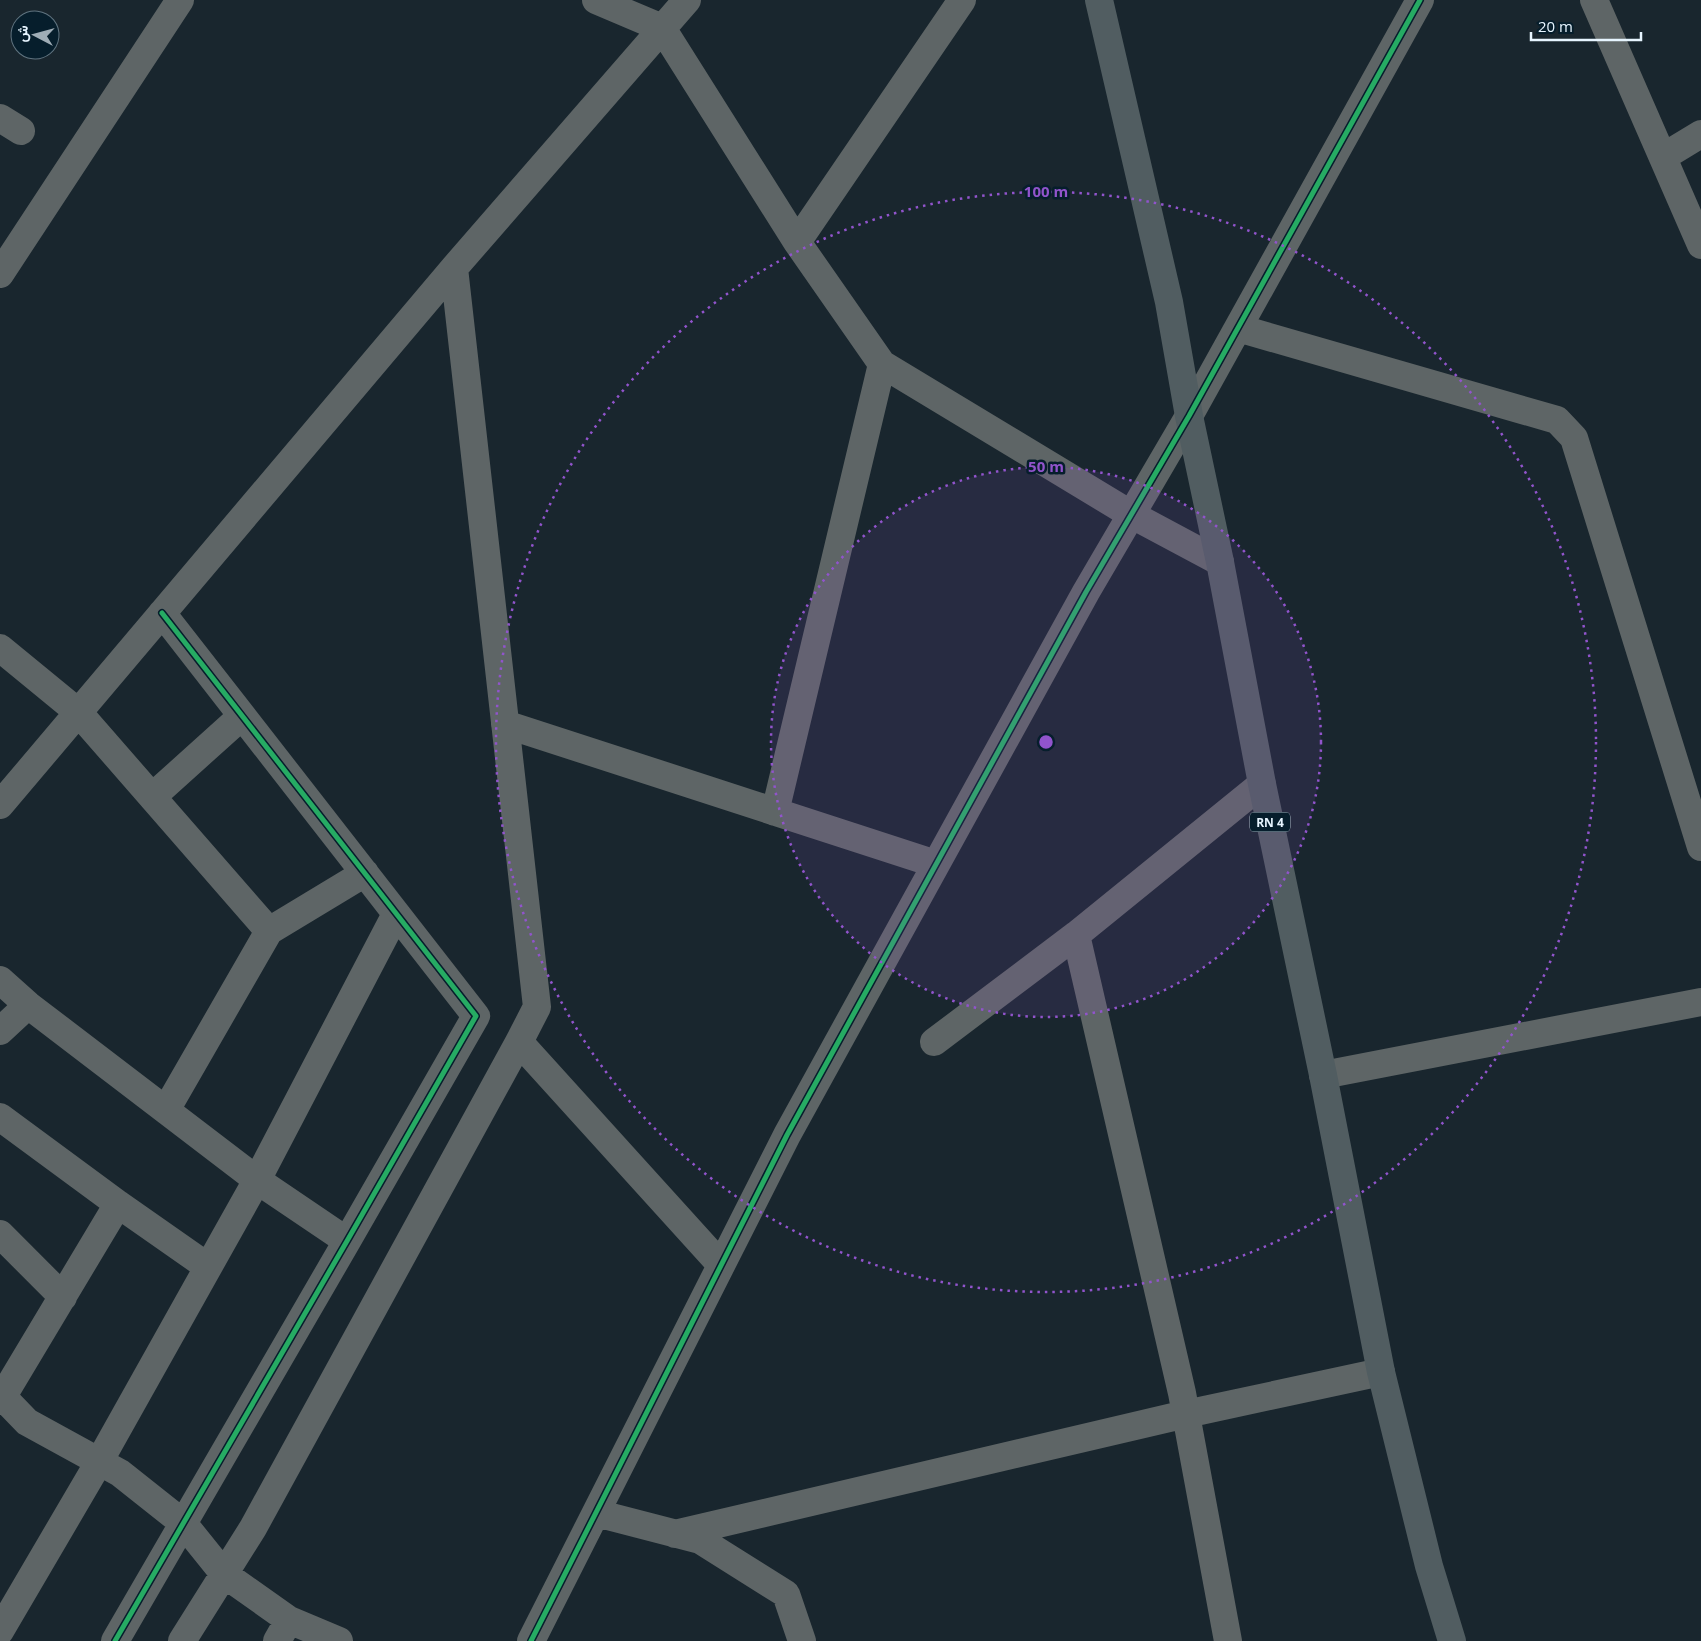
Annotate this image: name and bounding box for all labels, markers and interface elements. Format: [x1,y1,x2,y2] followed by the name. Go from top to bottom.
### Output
[10,10,60,60] north arrow
[1531,10,1641,42] scale bar
[1538,16,1573,36] text: 20 m
[11,24,32,43] text: ش
[1024,181,1068,201] text: 100 m
[1028,456,1064,476] text: 50 m
[1037,733,1055,751] centre of rings
[1250,812,1290,832] road number: RN 4

